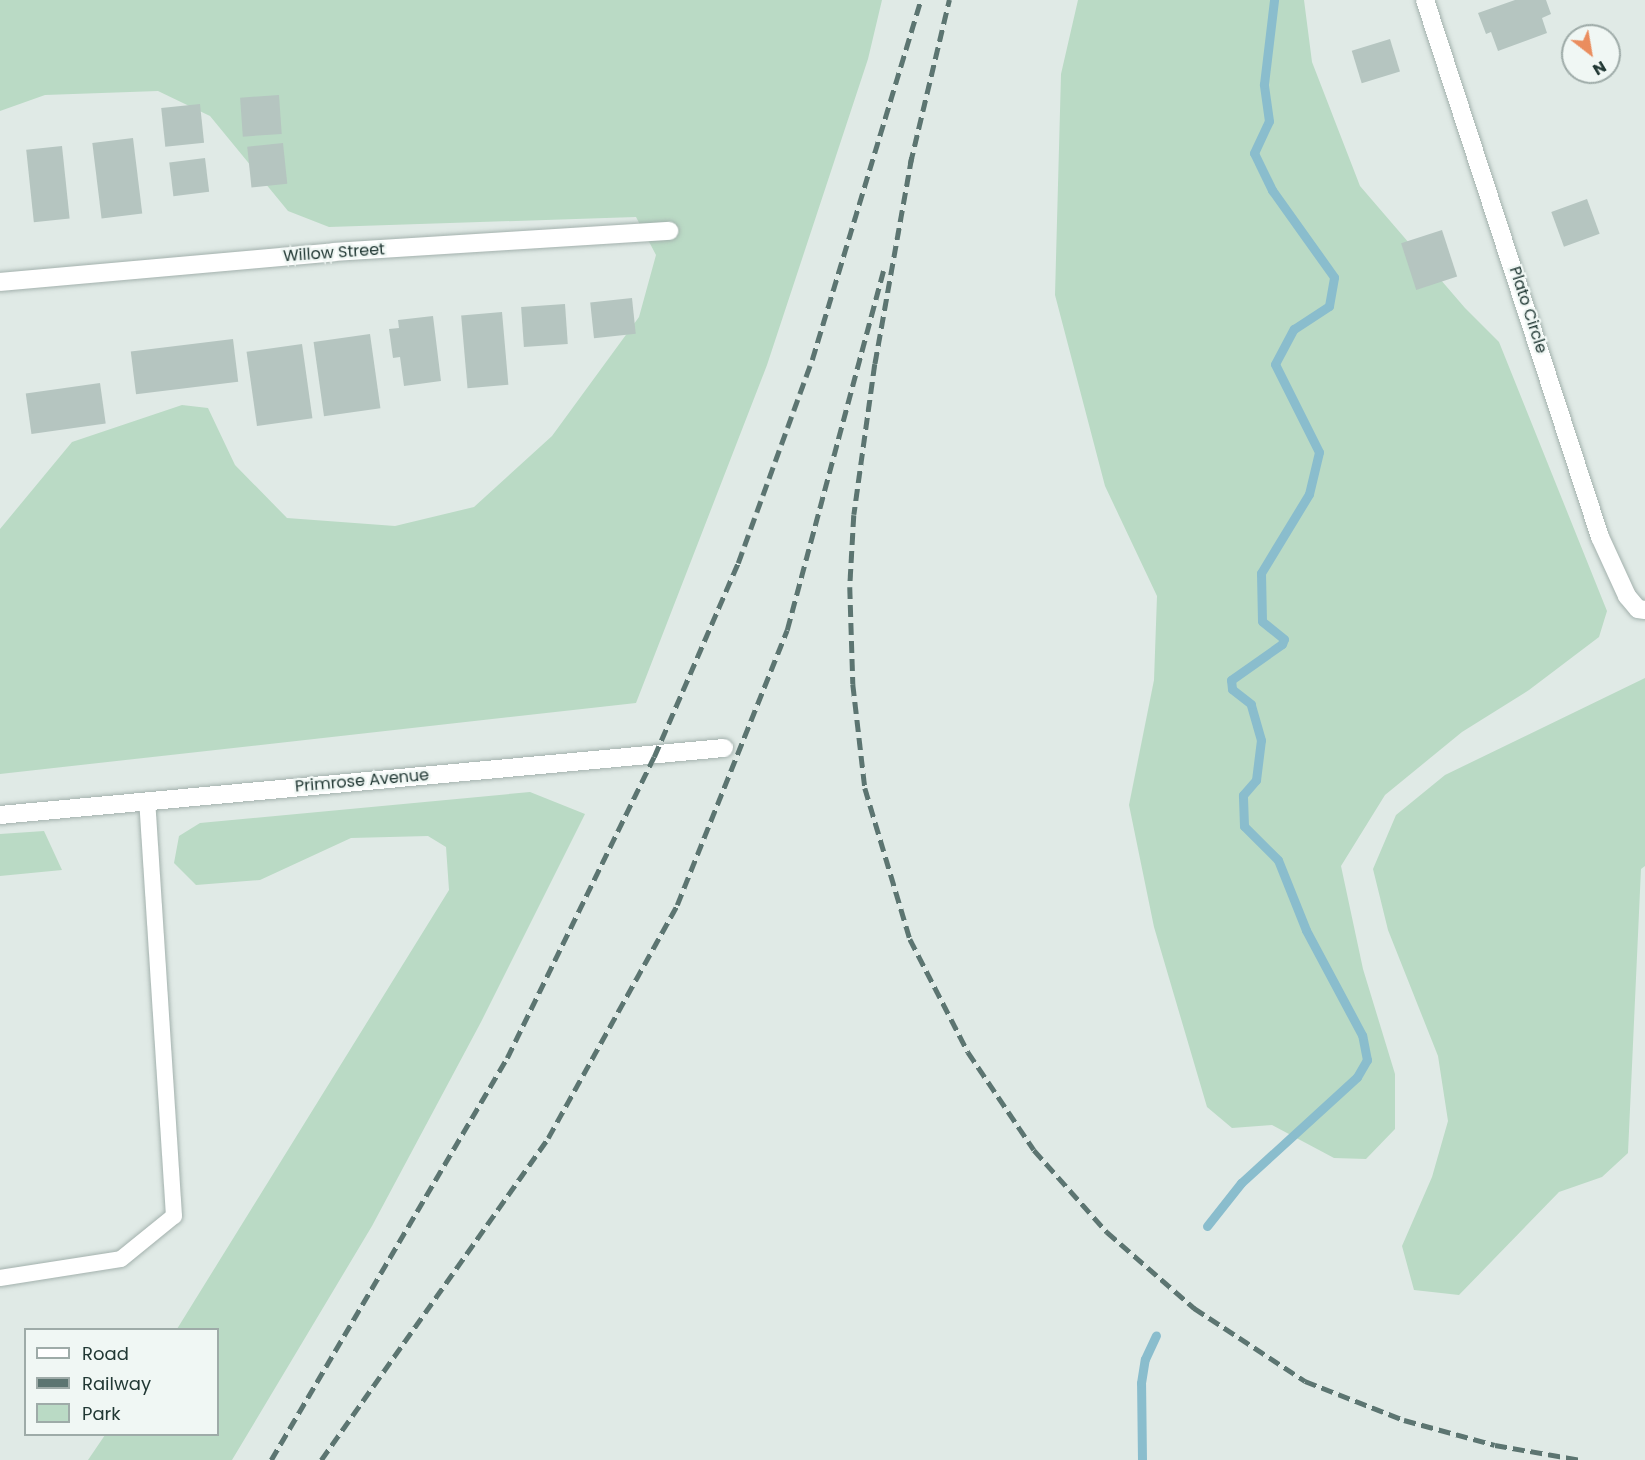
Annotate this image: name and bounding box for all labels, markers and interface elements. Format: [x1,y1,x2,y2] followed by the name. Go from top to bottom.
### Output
[1561,24,1621,84] north arrow
[1588,55,1611,81] text: N
[283,240,385,266] street label: Willow Street
[1505,264,1551,356] street label: Plato Circle
[294,766,430,796] street label: Primrose Avenue
[24,1328,219,1436] legend
[82,1341,129,1366] text: Road
[82,1371,151,1396] text: Railway
[82,1401,121,1426] text: Park

